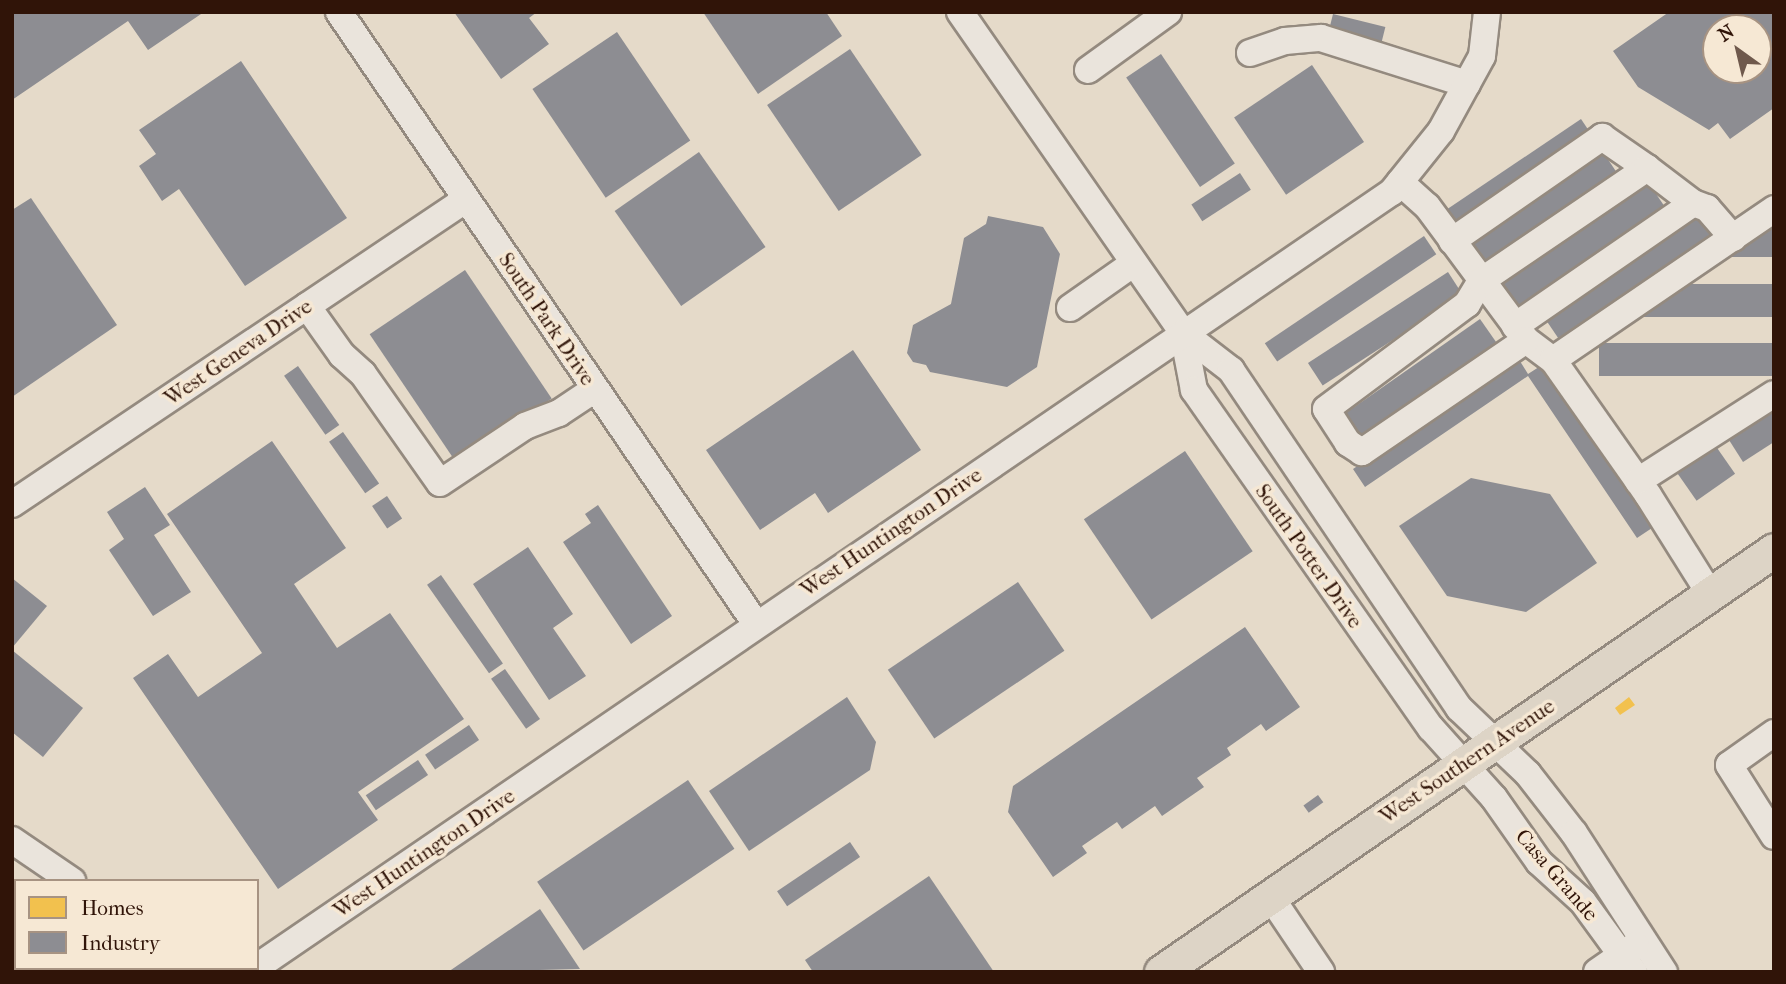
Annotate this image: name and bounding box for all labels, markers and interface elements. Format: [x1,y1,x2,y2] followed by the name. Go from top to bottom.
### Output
[1702,14,1772,84] north arrow
[1714,20,1738,46] text: N
[493,248,601,390] street label: South Park Drive
[159,293,317,411] street label: West Geneva Drive
[796,462,986,602] street label: West Huntington Drive
[1250,479,1368,633] street label: South Potter Drive
[1375,693,1559,829] street label: West Southern Avenue
[329,783,519,923] street label: West Huntington Drive
[1510,824,1604,926] street label: Casa Grande
[14,879,259,970] legend
[81,896,143,920] text: Homes
[81,931,160,955] text: Industry

